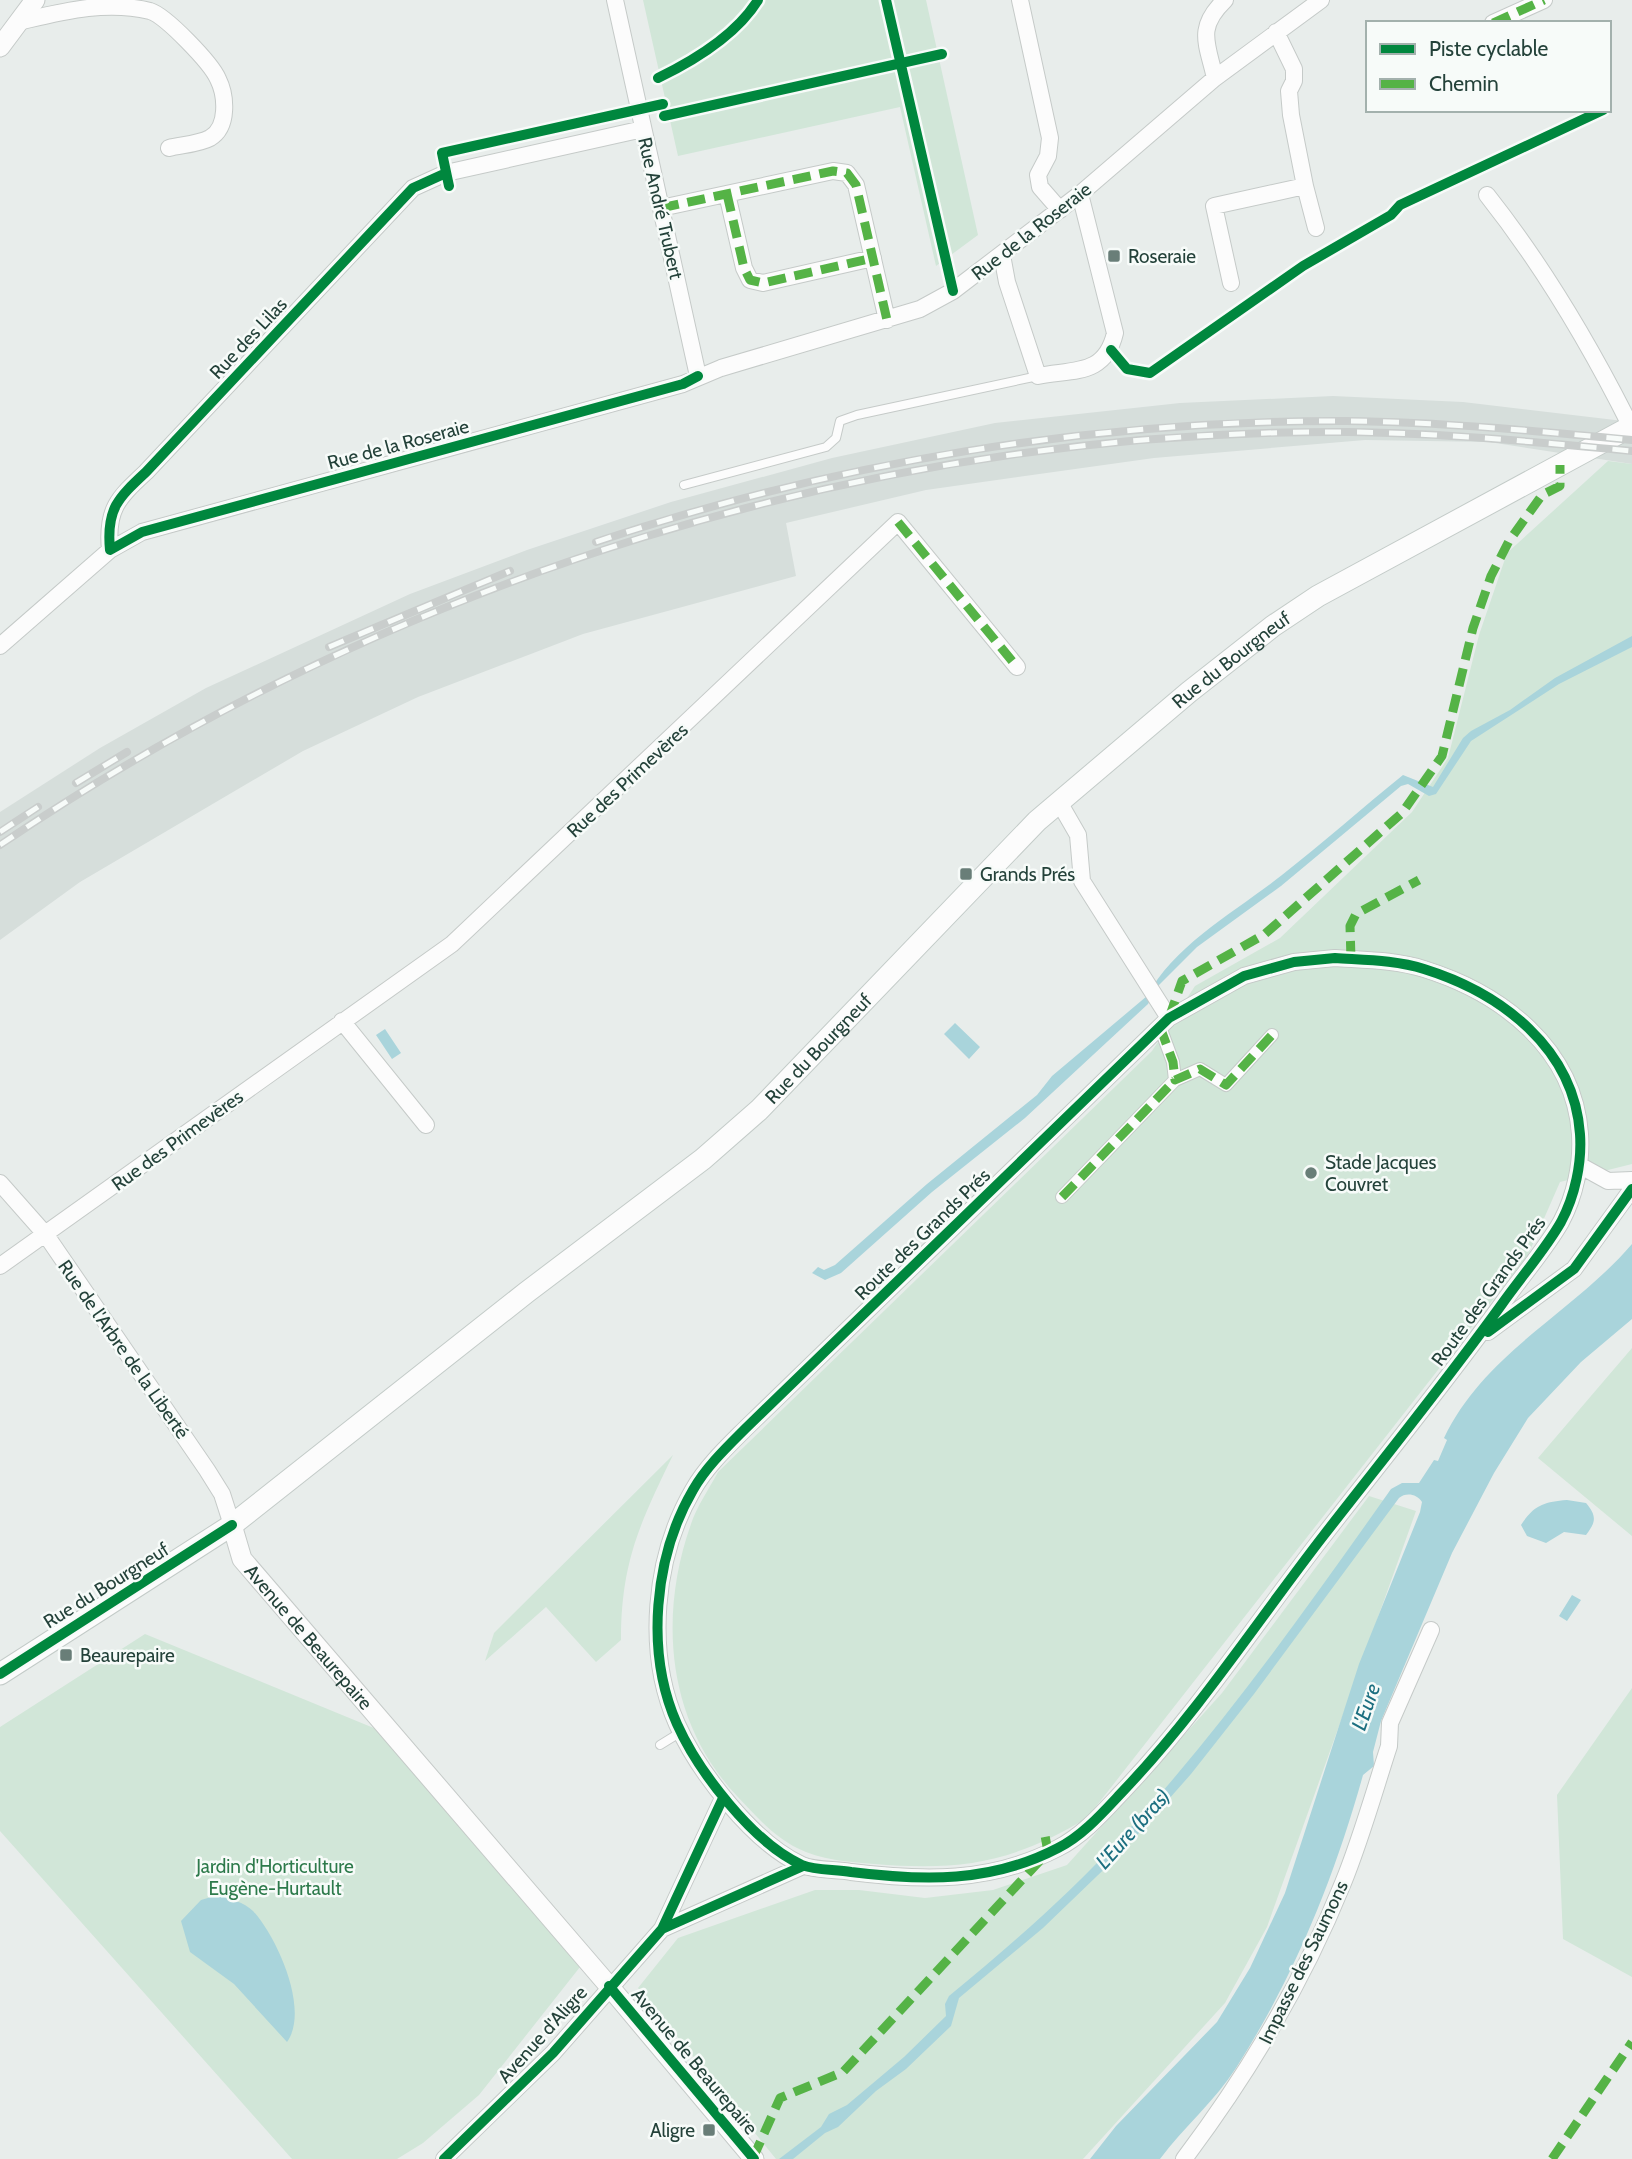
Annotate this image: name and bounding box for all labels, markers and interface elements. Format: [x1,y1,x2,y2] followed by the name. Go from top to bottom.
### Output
[1366,21,1611,112] legend
[1429,36,1549,61] text: Piste cyclable
[1429,71,1499,96] text: Chemin
[633,135,688,282] street label: Rue André Trubert
[967,177,1096,285] street label: Rue de la Roseraie
[1128,245,1196,268] place label: Roseraie
[1106,248,1122,264] marker: Roseraie
[205,293,292,384] street label: Rue des Lilas
[325,414,472,474] street label: Rue de la Roseraie
[1167,606,1295,713] street label: Rue du Bourgneuf
[562,718,693,842] street label: Rue des Primevères
[980,863,1075,886] place label: Grands Prés
[958,866,974,882] marker: Grands Prés
[760,989,877,1109] street label: Rue du Bourgneuf
[107,1085,248,1196] street label: Rue des Primevères
[1325,1151,1436,1196] place label: Stade Jacques Couvret
[850,1164,995,1305] street label: Route des Grands Prés
[1303,1165,1319,1181] marker: Stade Jacques Couvret
[1426,1212,1550,1371] street label: Route des Grands Prés
[53,1256,194,1443] street label: Rue de l'Arbre de la Liberté
[39,1537,174,1633] street label: Rue du Bourgneuf
[240,1560,377,1715] street label: Avenue de Beaurepaire
[80,1644,175,1667] place label: Beaurepaire
[58,1647,74,1663] marker: Beaurepaire
[1346,1680,1385,1733] water label: L'Eure
[1090,1783,1175,1874] water label: L'Eure (bras)
[195,1855,354,1900] park label: Jardin d'Horticulture Eugène-Hurtault
[1254,1877,1353,2048] street label: Impasse des Saumons
[493,1981,592,2088] street label: Avenue d'Aligre
[627,1983,763,2139] street label: Avenue de Beaurepaire
[650,2119,695,2142] place label: Aligre
[701,2122,717,2138] marker: Aligre

